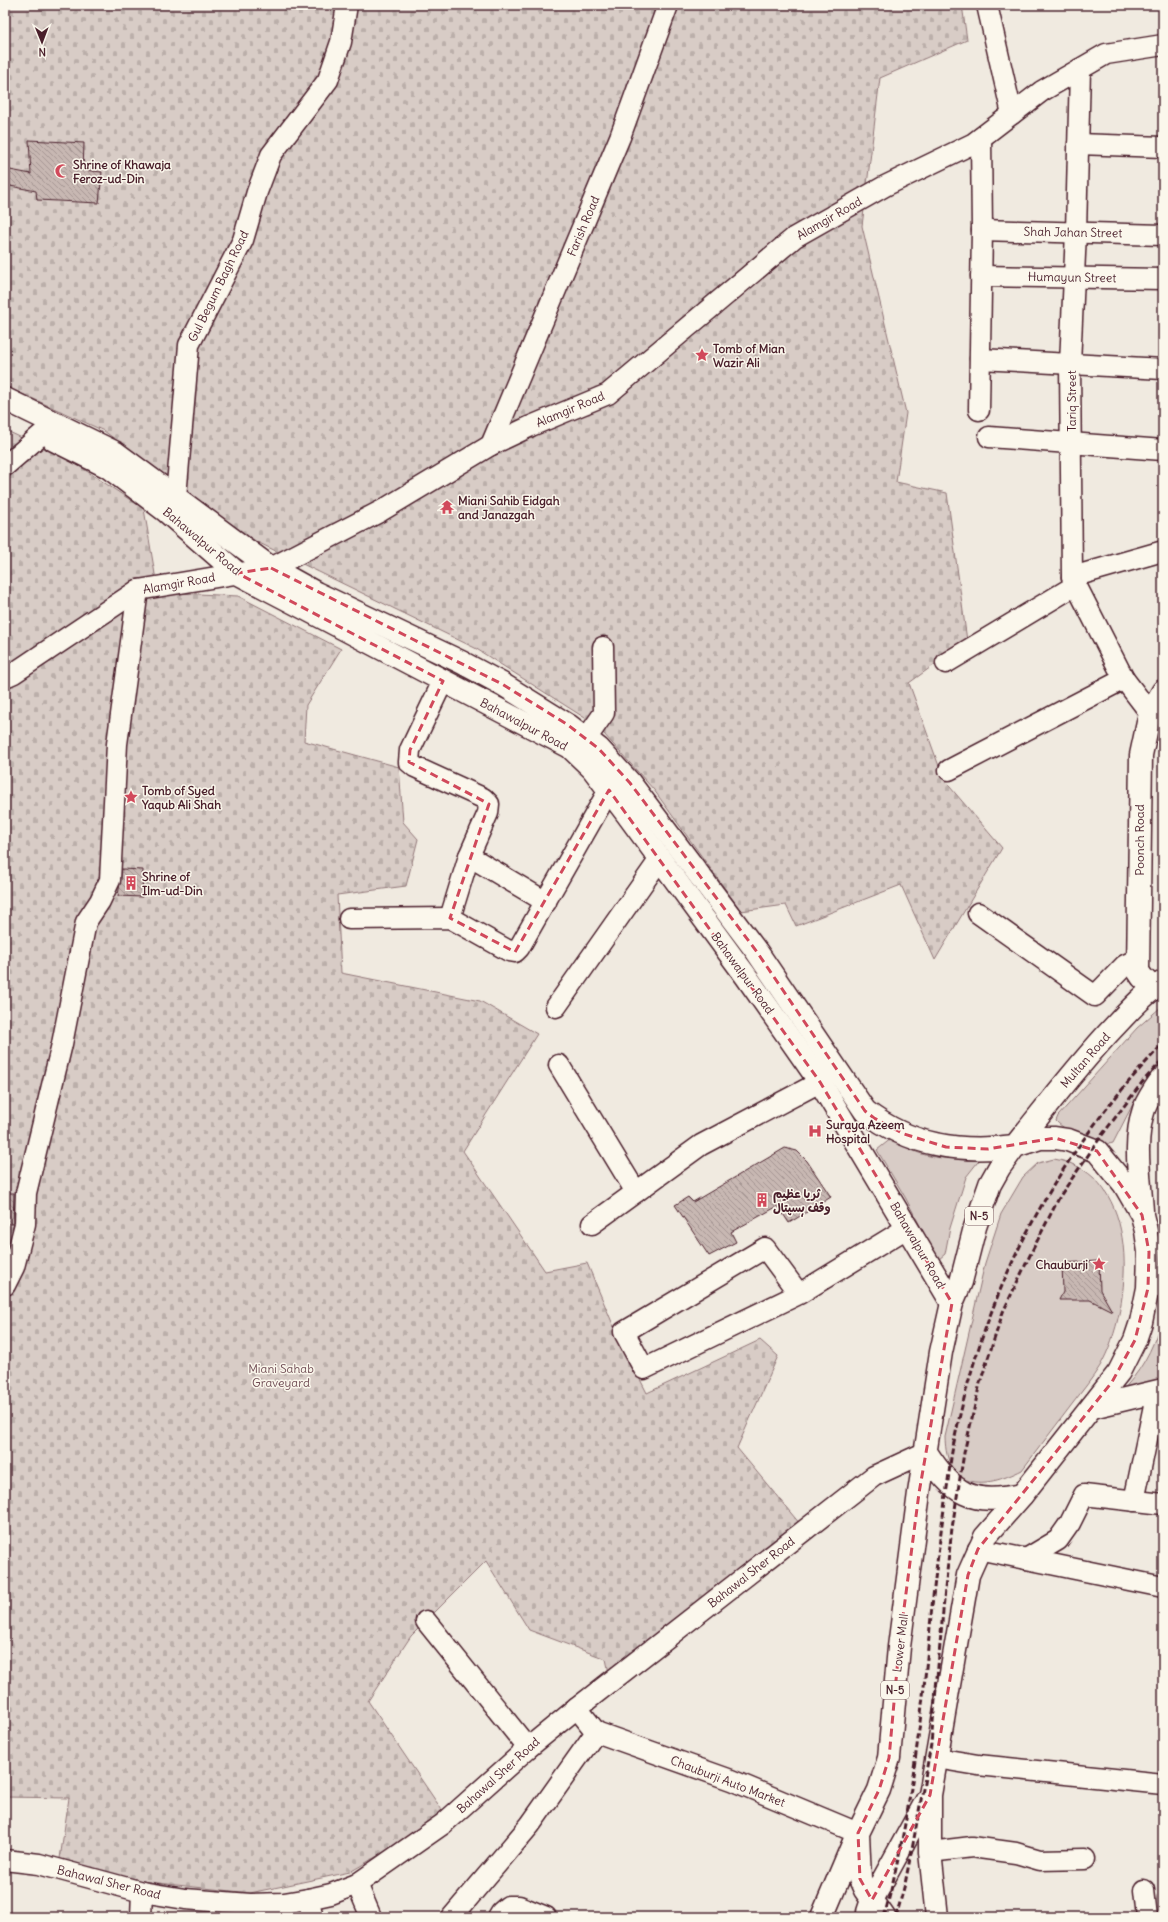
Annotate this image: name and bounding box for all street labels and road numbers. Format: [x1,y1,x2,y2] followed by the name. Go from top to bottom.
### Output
[794,193,864,243] street label: Alamgir Road
[564,194,602,258] street label: Farish Road
[1023,224,1123,240] street label: Shah Jahan Street
[185,228,251,344] street label: Gul Begum Bagh Road
[1028,269,1116,285] street label: Humayun Street
[1064,370,1079,432] street label: Tariq Street
[533,388,607,430] street label: Alamgir Road
[160,504,244,578] street label: Bahawalpur Road
[142,569,216,597] street label: Alamgir Road
[478,695,570,753] street label: Bahawalpur Road
[1132,804,1147,876] street label: Poonch Road
[708,929,778,1017] street label: Bahawalpur Road
[1057,1029,1113,1091] street label: Multan Road
[887,1199,949,1291] street label: Bahawalpur Road
[965,1207,993,1225] road number: N-5
[705,1533,797,1611] street label: Bahawal Sher Road
[889,1613,911,1673] street label: Lower Mall
[881,1681,909,1699] road number: N-5
[453,1734,543,1816] street label: Bahawal Sher Road
[669,1752,787,1810] street label: Chauburji Auto Market
[56,1862,162,1902] street label: Bahawal Sher Road

